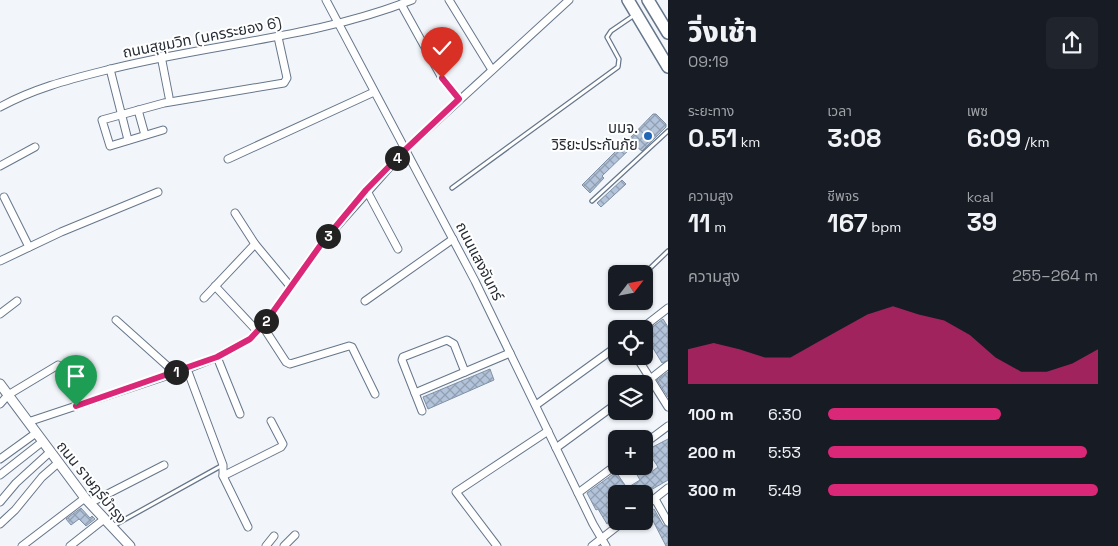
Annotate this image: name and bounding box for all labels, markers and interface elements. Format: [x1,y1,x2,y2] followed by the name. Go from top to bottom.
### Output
[121,12,283,63] street label: ถนนสุขุมวิท (นครระยอง 6)
[688,14,757,50] text: วิ่งเช้า
[1046,17,1098,69] button: share
[421,27,463,78] pin
[428,34,456,62] icon: check
[688,51,729,72] text: 09:19
[688,102,734,120] text: ระยะทาง
[827,102,852,120] text: เวลา
[967,102,988,120] text: เพซ
[551,118,638,154] place label: บมจ. วิริยะประกันภัย
[688,122,737,154] text: 0.51
[827,122,881,154] text: 3:08
[967,122,1021,154] text: 6:09
[642,130,654,142] marker: บมจ. วิริยะประกันภัย
[737,133,760,151] text: km
[1021,133,1050,151] text: /km
[384,146,410,170] pin: 4
[393,149,402,167] text: 4
[688,187,733,205] text: ความสูง
[827,187,859,205] text: ชีพจร
[967,188,994,206] text: kcal
[967,206,997,238] text: 39
[688,207,711,239] text: 11
[827,207,868,239] text: 167
[452,218,508,304] street label: ถนนแสงจันทร์
[711,218,726,236] text: m
[868,218,901,236] text: bpm
[316,224,340,248] pin: 3
[324,227,333,245] text: 3
[608,265,652,310] north arrow
[608,265,653,530] map controls
[1012,265,1098,286] text: 255–264 m
[688,266,740,287] text: ความสูง
[254,308,278,334] pin: 2
[262,312,271,330] text: 2
[608,320,653,365] button: locate
[55,355,97,406] pin
[164,360,188,384] pin: 1
[62,362,90,390] icon: arrive
[173,363,180,381] text: 1
[608,375,653,420] button: layers
[688,404,734,425] text: 100 m
[768,404,802,425] text: 6:30
[608,430,653,475] button: +
[53,437,131,527] street label: ถนน ราษฎร์บำรุง
[688,442,736,463] text: 200 m
[768,442,801,463] text: 5:53
[688,480,736,501] text: 300 m
[768,480,801,501] text: 5:49
[608,485,653,530] button: −

